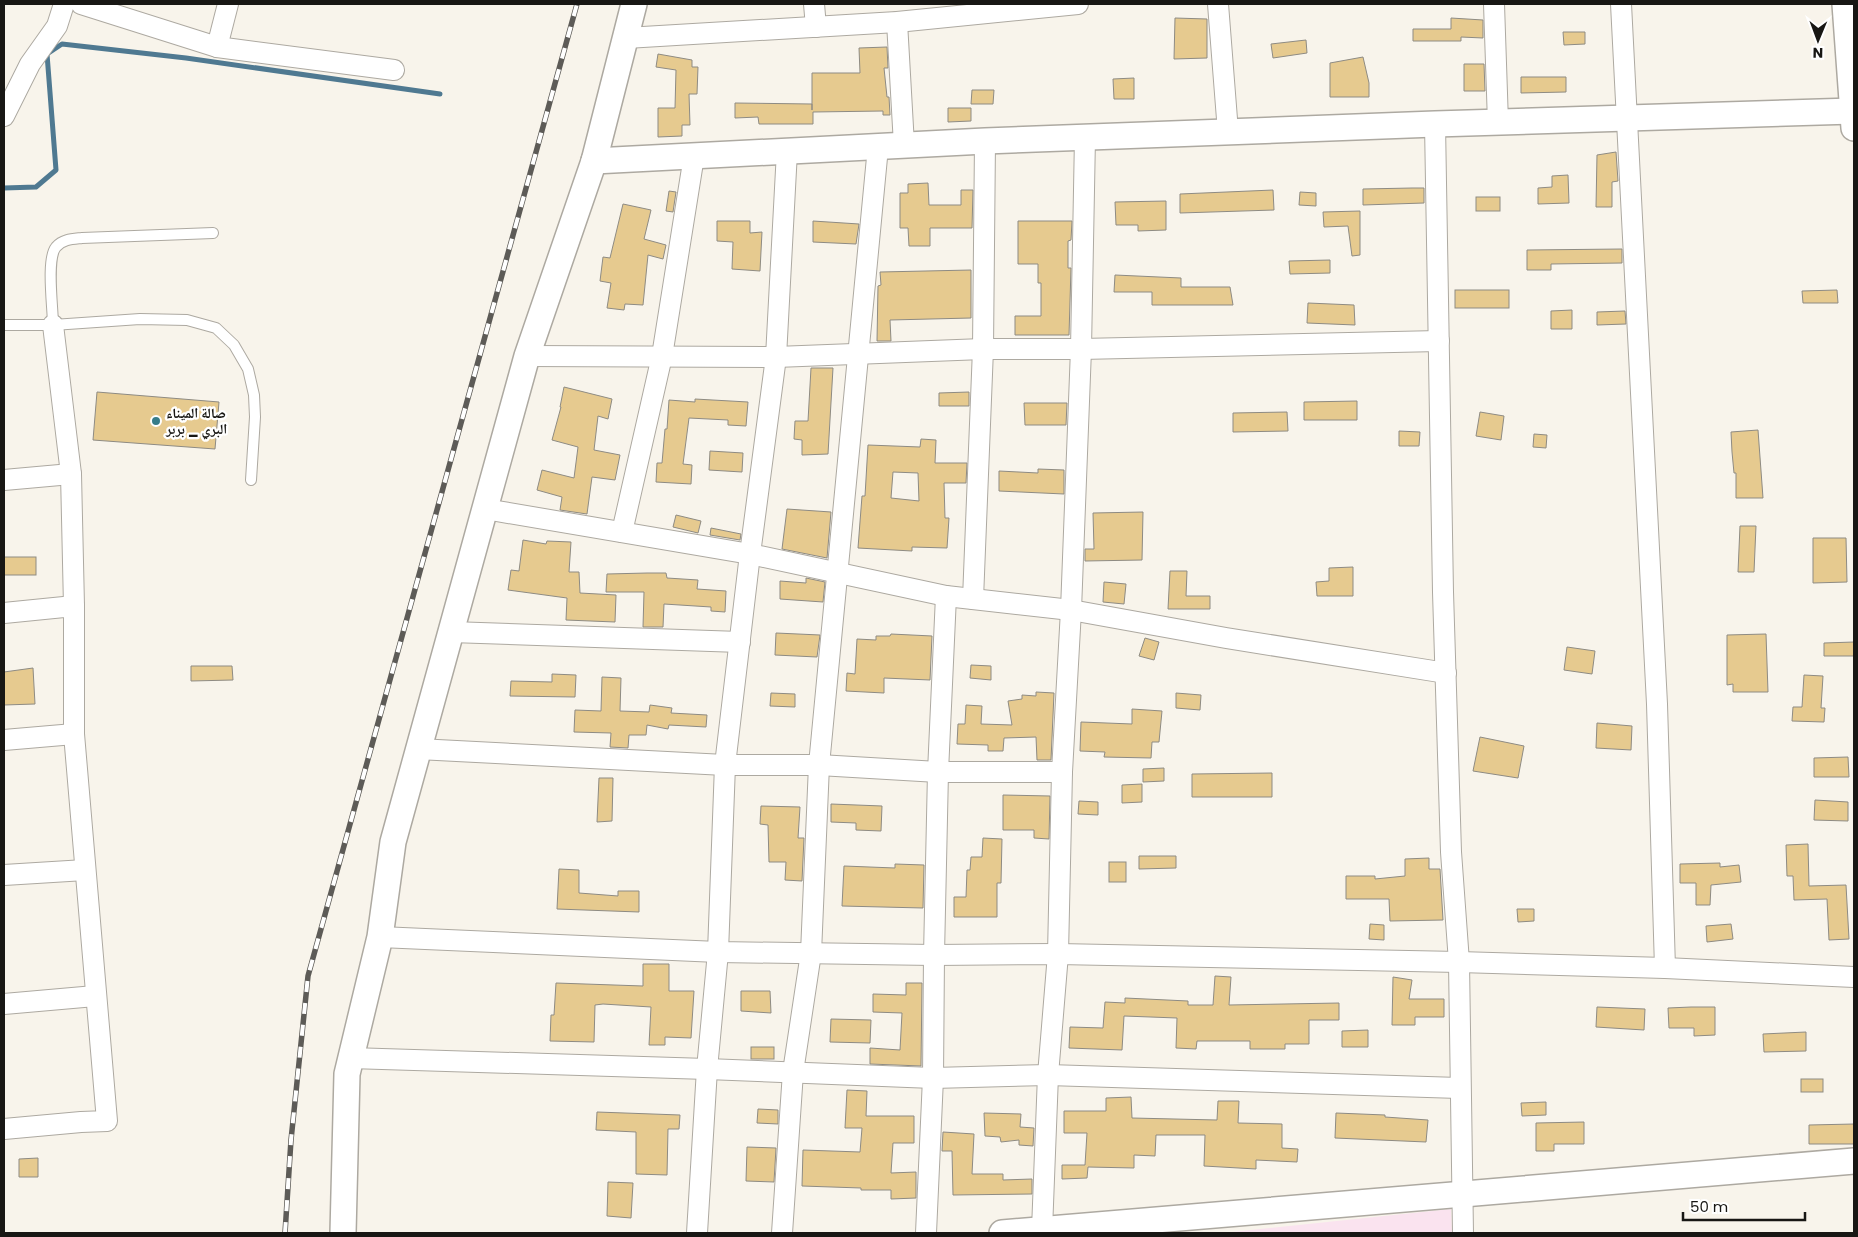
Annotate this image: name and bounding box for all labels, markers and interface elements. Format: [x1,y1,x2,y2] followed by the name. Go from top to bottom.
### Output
[1793,15,1843,65] north arrow
[1812,43,1823,63] text: N
[165,403,227,440] place label: صالة الميناء البري _ بربر
[150,415,162,427] marker: صالة الميناء البري _ بربر
[1683,1190,1806,1222] scale bar
[1690,1196,1728,1217] text: 50 m

